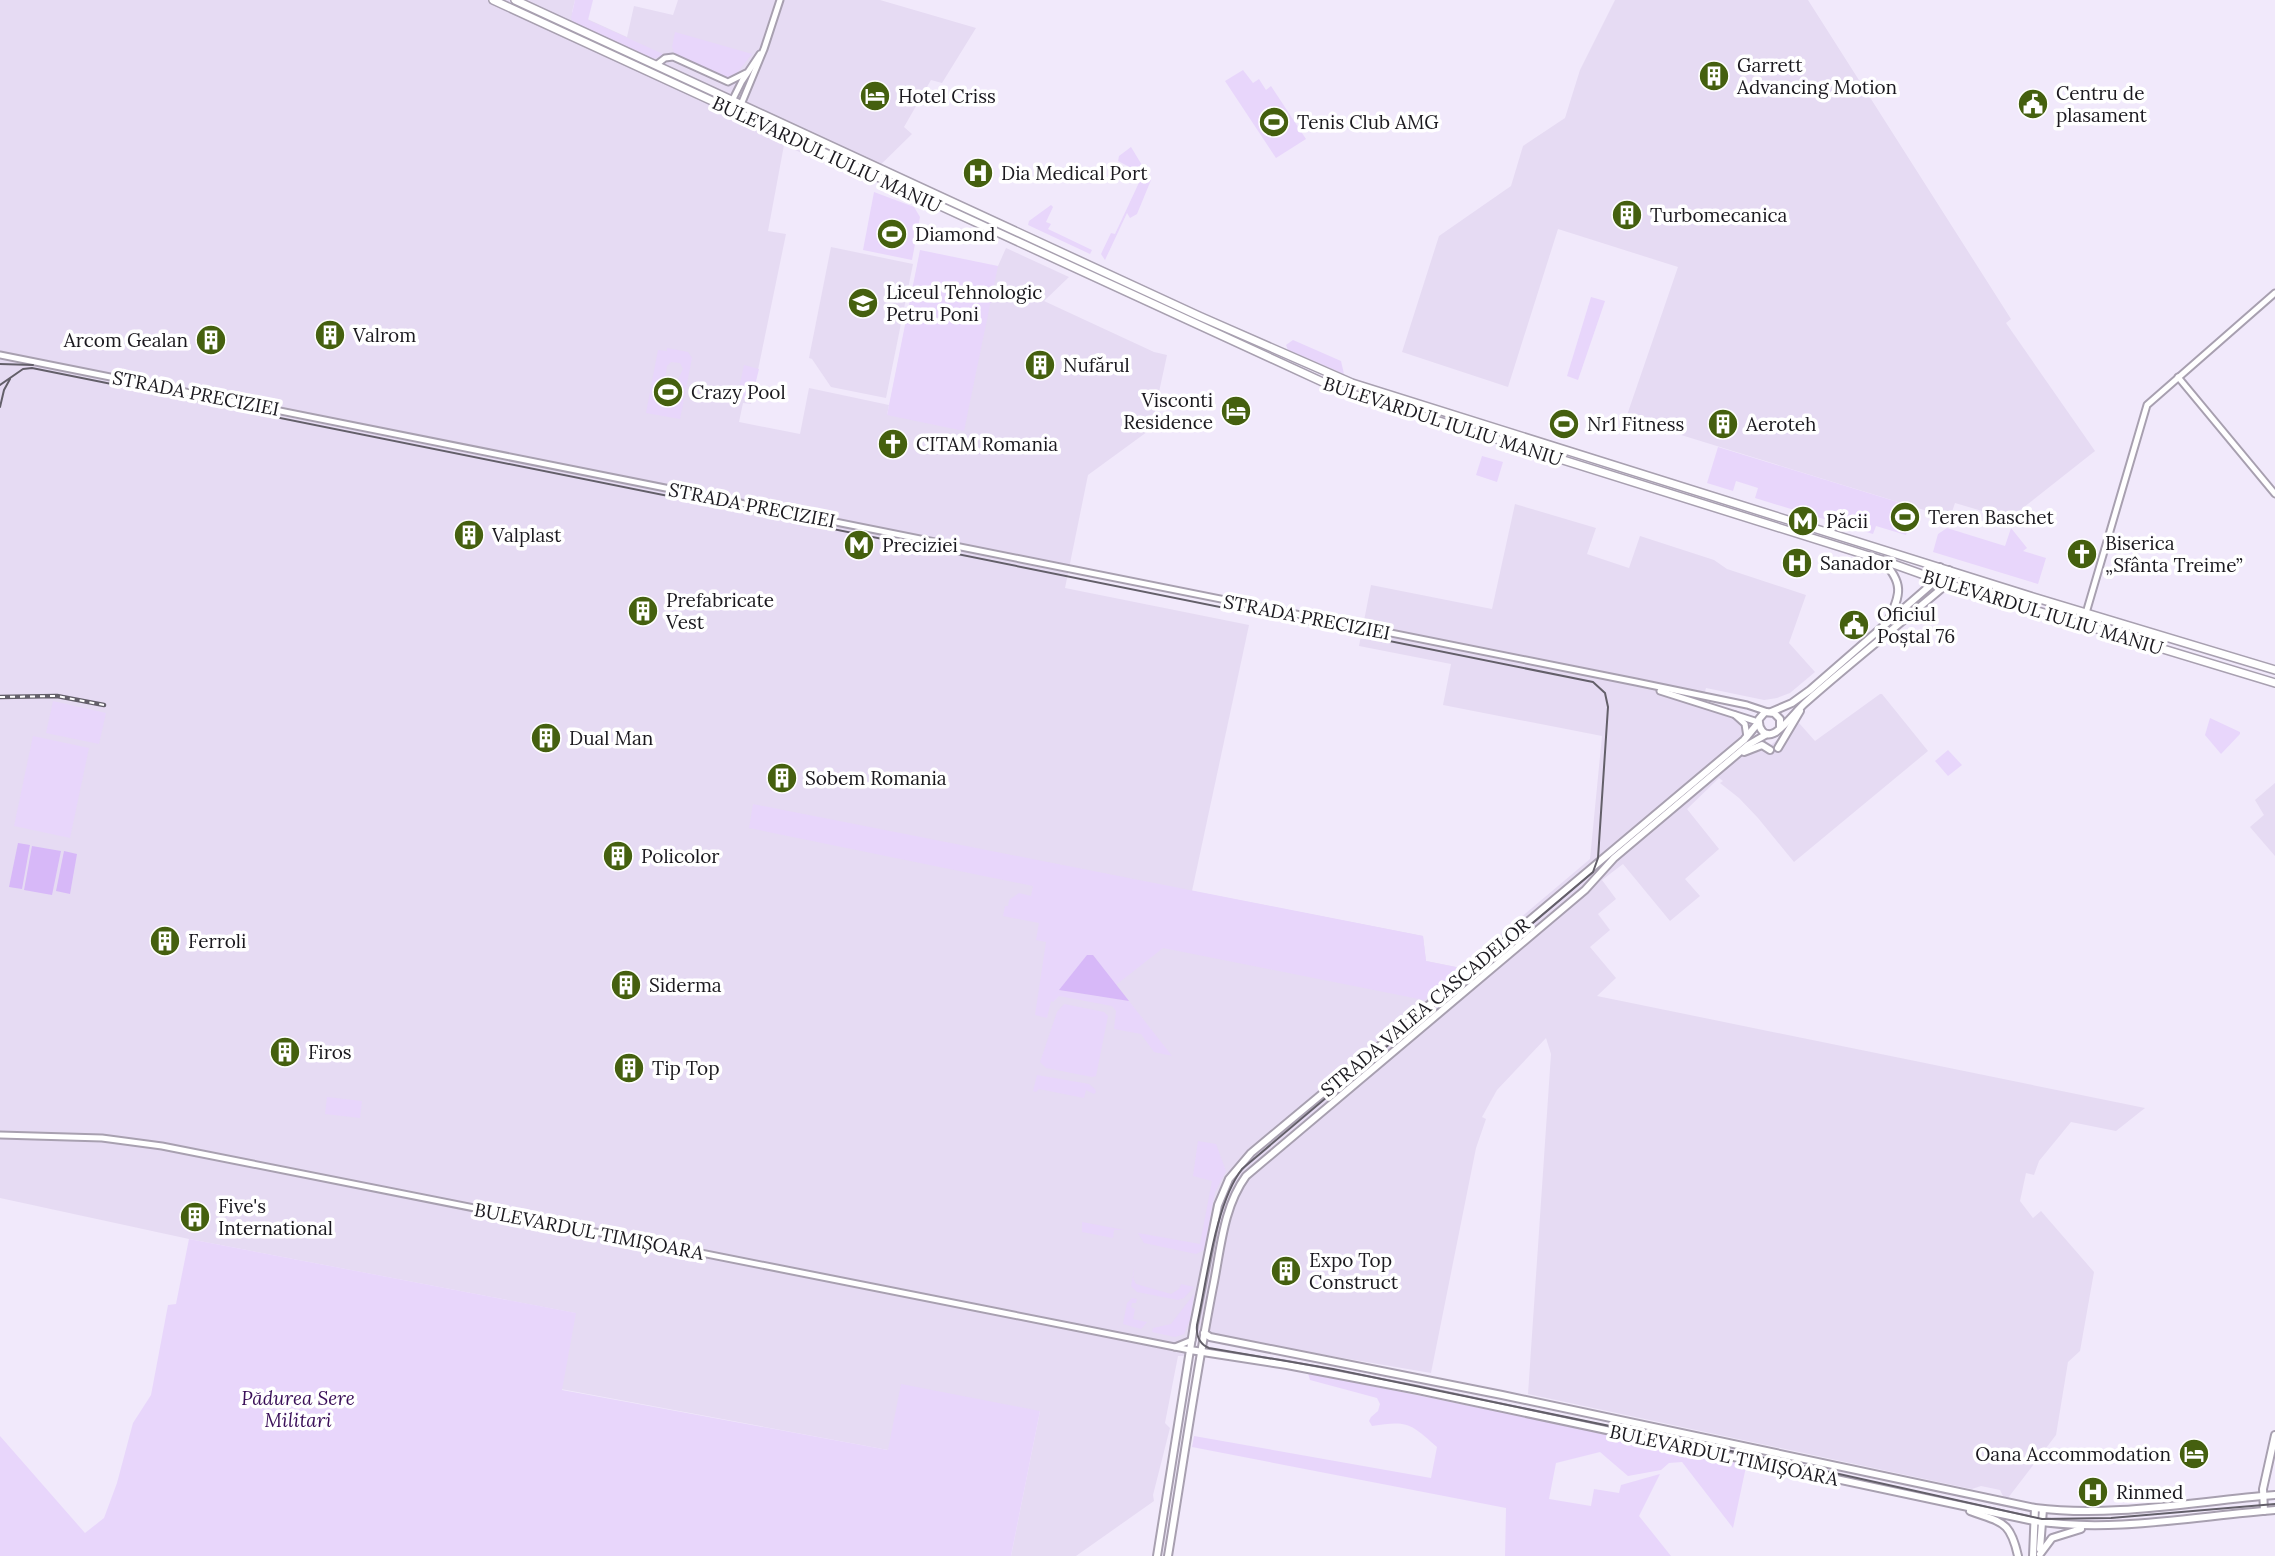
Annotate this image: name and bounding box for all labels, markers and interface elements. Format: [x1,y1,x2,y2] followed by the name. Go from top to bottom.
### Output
[1736,53,1897,99] place label: Garrett Advancing Motion
[1697,59,1731,93] building icon: Garrett Advancing Motion
[858,79,892,113] hotel icon: Hotel Criss
[2056,81,2148,127] place label: Centru de plasament
[898,84,996,108] place label: Hotel Criss
[2016,87,2050,121] public building icon: Centru de plasament
[709,90,945,218] street label: BULEVARDUL IULIU MANIU
[1257,105,1291,139] sports icon: Tenis Club AMG
[1297,110,1439,134] place label: Tenis Club AMG
[961,156,995,190] hospital icon: Dia Medical Port
[1001,161,1148,185] place label: Dia Medical Port
[1610,198,1644,232] building icon: Turbomecanica
[1650,203,1788,227] place label: Turbomecanica
[875,217,909,251] sports icon: Diamond
[915,222,995,246] place label: Diamond
[886,280,1042,326] place label: Liceul Tehnologic Petru Poni
[846,286,880,320] school or university icon: Liceul Tehnologic Petru Poni
[313,318,347,352] building icon: Valrom
[194,323,228,357] building icon: Arcom Gealan
[352,323,416,347] place label: Valrom
[63,328,188,352] place label: Arcom Gealan
[1023,348,1057,382] building icon: Nufărul
[1063,353,1130,377] place label: Nufărul
[111,365,281,421] street label: STRADA PRECIZIEI
[1320,371,1566,471] street label: BULEVARDUL IULIU MANIU
[651,375,685,409] sports icon: Crazy Pool
[691,380,786,404] place label: Crazy Pool
[1123,388,1213,434] place label: Visconti Residence
[1219,394,1253,428] hotel icon: Visconti Residence
[1547,407,1581,441] sports icon: Nr1 Fitness
[1706,407,1740,441] building icon: Aeroteh
[1587,412,1685,436] place label: Nr1 Fitness
[1745,412,1816,436] place label: Aeroteh
[876,427,910,461] church icon: CITAM Romania
[916,432,1058,456] place label: CITAM Romania
[667,477,837,533] street label: STRADA PRECIZIEI
[1888,500,1922,534] sports icon: Teren Baschet
[1786,504,1820,538] metro station icon: Păcii
[1928,505,2055,529] place label: Teren Baschet
[1826,509,1868,533] place label: Păcii
[452,518,486,552] building icon: Valplast
[491,523,562,547] place label: Valplast
[842,528,876,562] metro station icon: Preciziei
[2105,531,2243,577] place label: Biserica „Sfânta Treime”
[882,533,958,557] place label: Preciziei
[2065,537,2099,571] church icon: Biserica „Sfânta Treime”
[1780,546,1814,580] hospital icon: Sanador
[1820,551,1893,575] place label: Sanador
[1920,564,2166,660] street label: BULEVARDUL IULIU MANIU
[665,588,774,634] place label: Prefabricate Vest
[1222,589,1392,645] street label: STRADA PRECIZIEI
[626,594,660,628] building icon: Prefabricate Vest
[1877,602,1955,648] place label: Oficiul Poștal 76
[1837,608,1871,642] public building icon: Oficiul Poștal 76
[529,721,563,755] building icon: Dual Man
[569,726,653,750] place label: Dual Man
[765,761,799,795] building icon: Sobem Romania
[805,766,947,790] place label: Sobem Romania
[601,839,635,873] building icon: Policolor
[641,844,720,868] place label: Policolor
[1316,912,1534,1102] street label: STRADA VALEA CASCADELOR
[148,924,182,958] building icon: Ferroli
[188,929,246,953] place label: Ferroli
[609,968,643,1002] building icon: Siderma
[649,973,722,997] place label: Siderma
[268,1035,302,1069] building icon: Firos
[308,1040,352,1064] place label: Firos
[612,1051,646,1085] building icon: Tip Top
[652,1056,720,1080] place label: Tip Top
[218,1194,333,1240] place label: Five's International
[472,1197,707,1265] street label: BULEVARDUL TIMIȘOARA
[178,1200,212,1234] building icon: Five's International
[1309,1248,1399,1294] place label: Expo Top Construct
[1269,1254,1303,1288] building icon: Expo Top Construct
[241,1386,355,1432] park label: Pădurea Sere Militari
[1608,1419,1842,1491] street label: BULEVARDUL TIMIȘOARA
[2177,1437,2211,1471] hotel icon: Oana Accommodation
[1975,1442,2171,1466] place label: Oana Accommodation
[2076,1475,2110,1509] hospital icon: Rinmed
[2116,1480,2183,1504] place label: Rinmed

